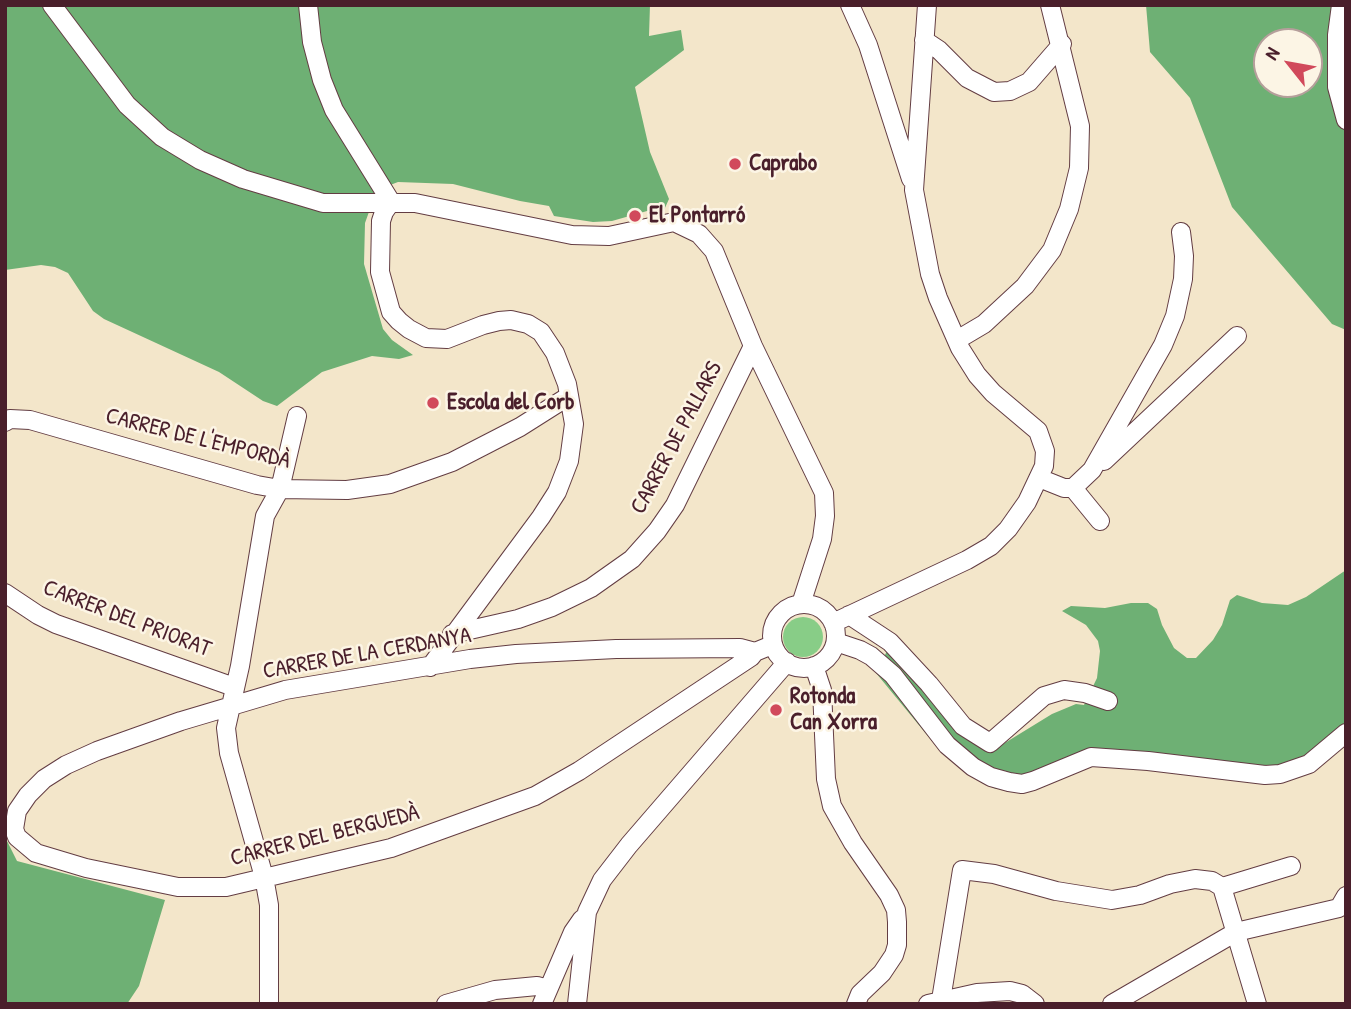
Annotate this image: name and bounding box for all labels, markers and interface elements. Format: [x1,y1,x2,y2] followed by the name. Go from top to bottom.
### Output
[1253,28,1323,98] north arrow
[1258,42,1285,64] text: N
[749,150,817,178] place label: Caprabo
[727,156,743,172] marker: Caprabo
[649,202,745,230] place label: El Pontarró
[627,208,643,224] marker: El Pontarró
[625,357,729,519] street label: CARRER DE PALLARS
[447,389,574,417] place label: Escola del Corb
[425,395,441,411] marker: Escola del Corb
[103,403,293,475] street label: CARRER DE L'EMPORDÀ
[39,574,215,664] street label: CARRER DEL PRIORAT
[261,622,473,686] street label: CARRER DE LA CERDANYA
[790,683,877,737] place label: Rotonda Can Xorra
[768,702,784,718] marker: Rotonda Can Xorra
[228,799,422,873] street label: CARRER DEL BERGUEDÀ

